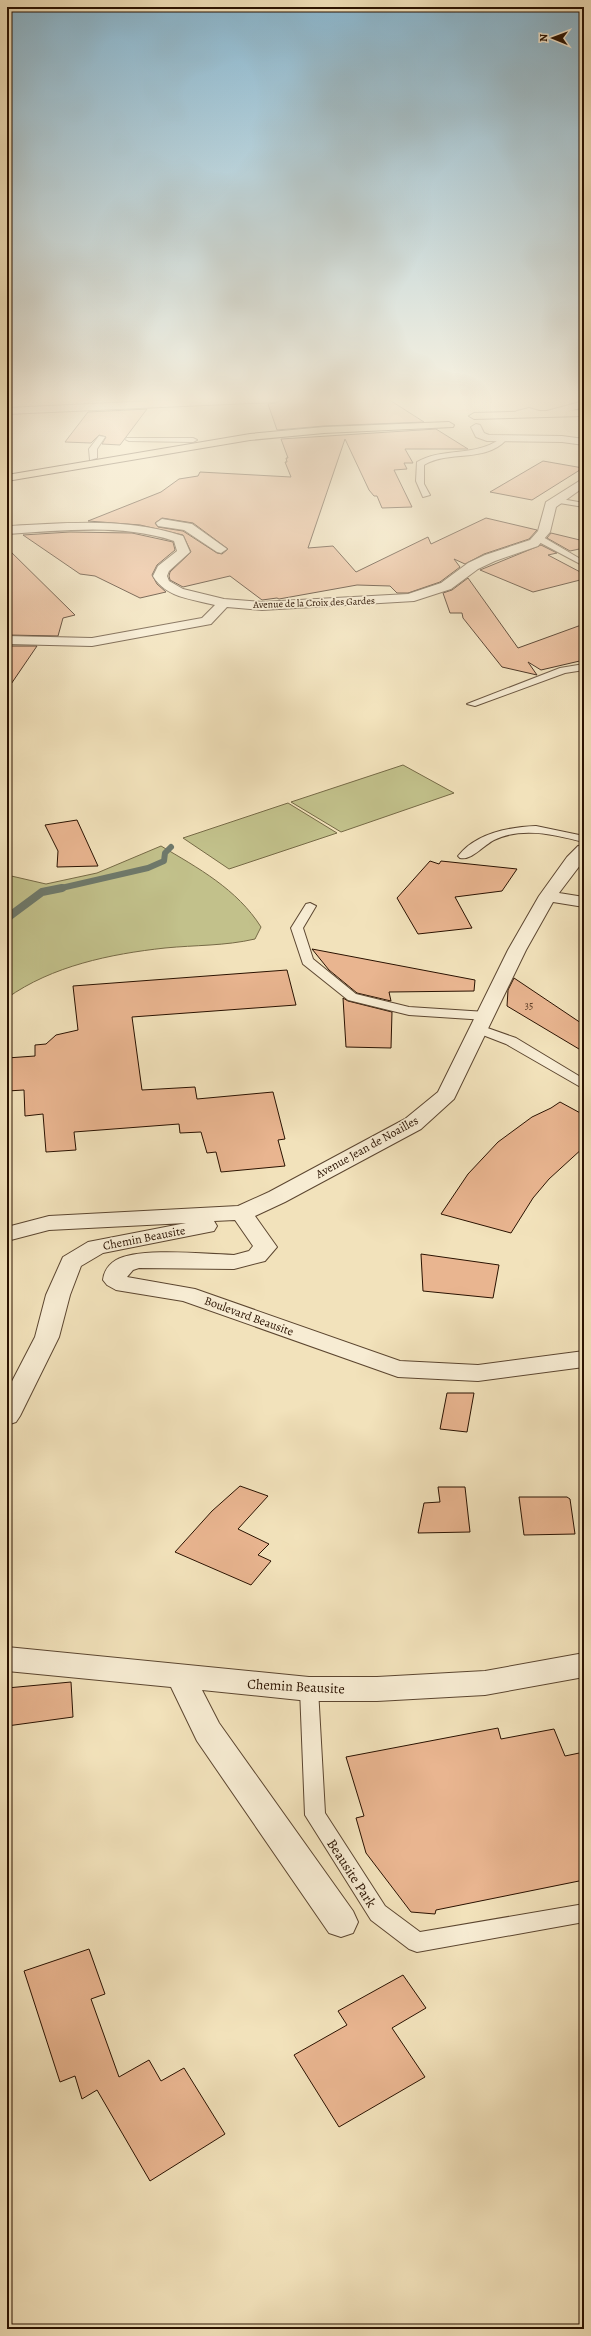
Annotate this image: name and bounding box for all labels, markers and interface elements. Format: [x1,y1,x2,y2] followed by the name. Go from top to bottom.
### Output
[533,18,573,58] north arrow
[536,34,551,42] text: N
[252,594,375,611] street label: Avenue de la Croix des Gardes
[525,999,533,1012] house number: 35
[312,1112,421,1182] street label: Avenue Jean de Noailles
[101,1222,187,1254] street label: Chemin Beausite
[202,1292,296,1340] street label: Boulevard Beausite
[247,1674,345,1699] street label: Chemin Beausite
[322,1835,381,1911] street label: Beausite Park

